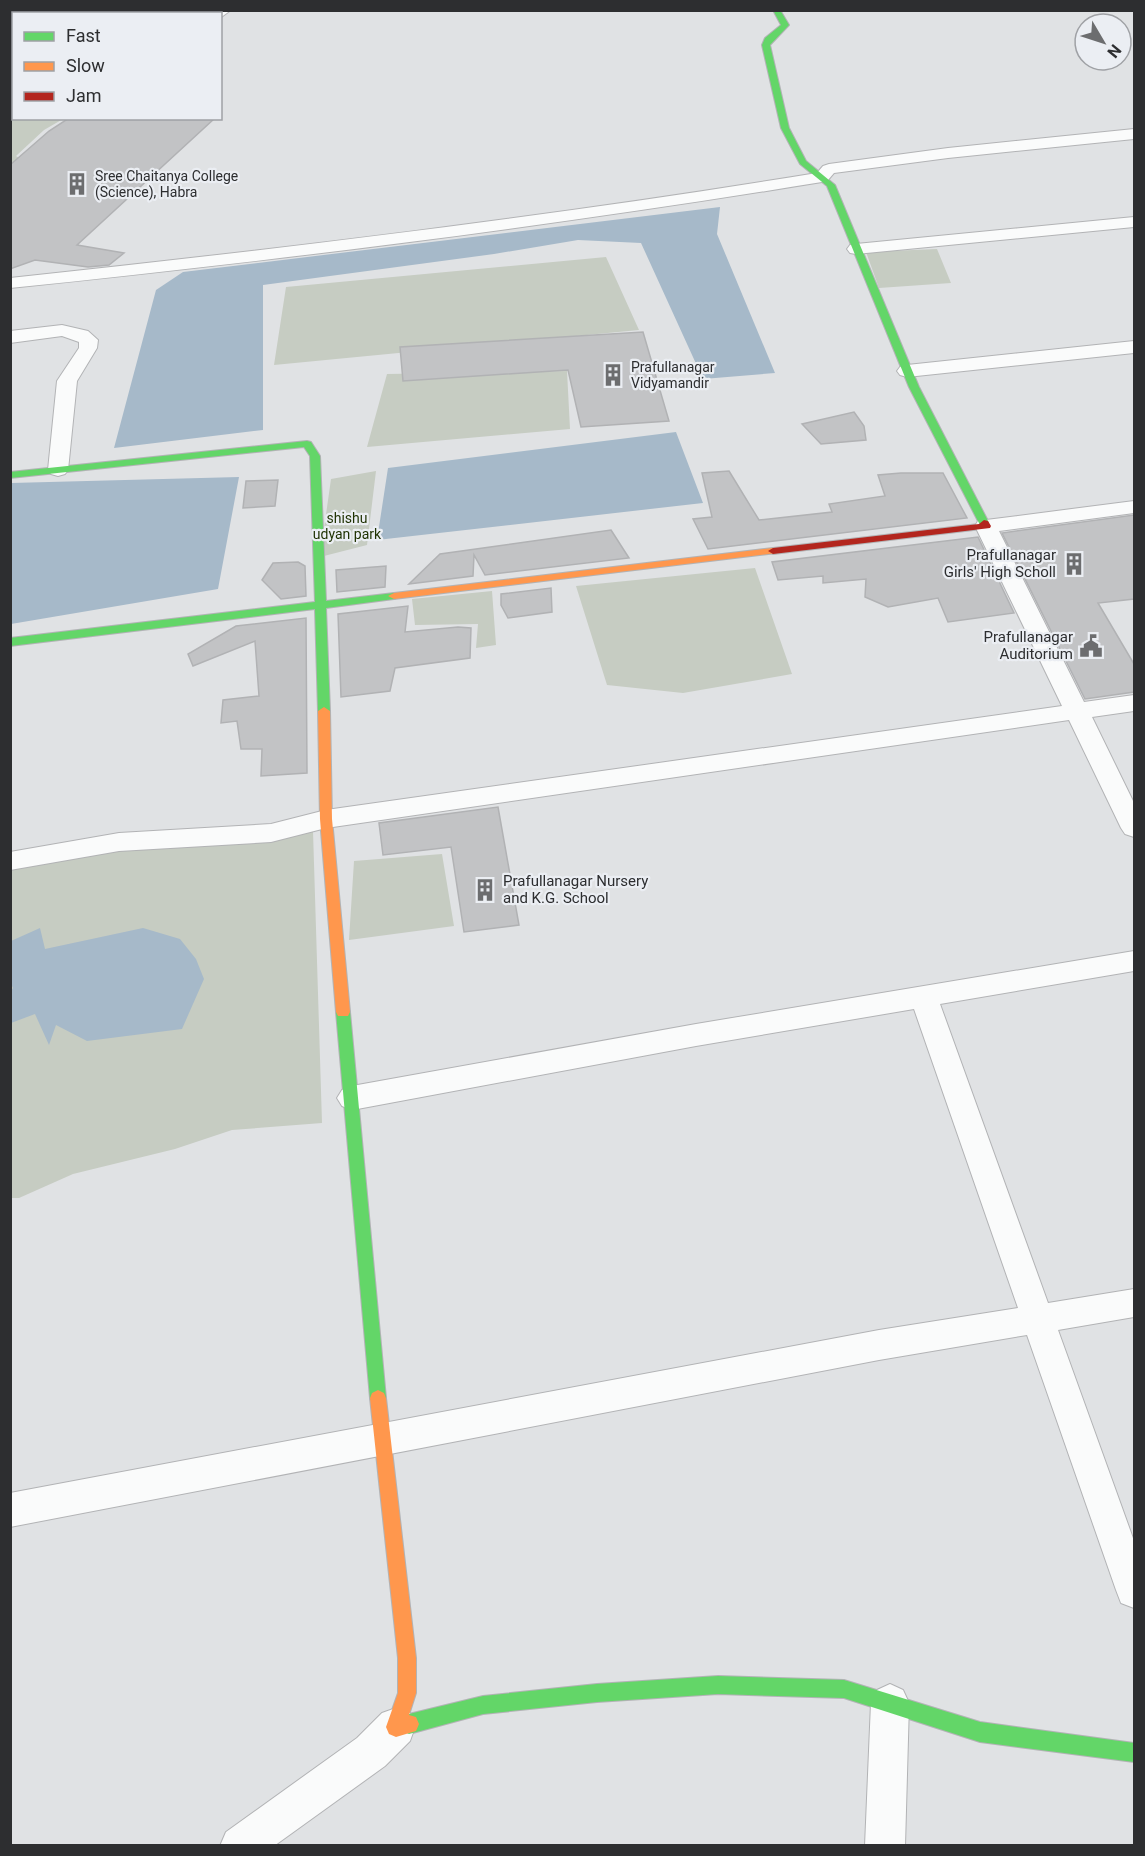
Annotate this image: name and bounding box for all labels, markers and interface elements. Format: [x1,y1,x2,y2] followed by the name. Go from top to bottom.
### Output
[12,12,222,120] legend
[1073,12,1133,72] north arrow
[66,25,101,46] text: Fast
[1103,41,1125,61] text: N
[66,55,105,76] text: Slow
[66,85,102,106] text: Jam
[95,168,238,201] place label: Sree Chaitanya College (Science), Habra
[64,171,90,197] building icon: Sree Chaitanya College (Science), Habra
[631,359,715,391] place label: Prafullanagar Vidyamandir
[600,362,626,388] building icon: Prafullanagar Vidyamandir
[313,510,382,542] park label: shishu udyan park
[944,546,1056,581] place label: Prafullanagar Girls' High Scholl
[1061,551,1087,577] building icon: Prafullanagar Girls' High Scholl
[984,628,1073,663] place label: Prafullanagar Auditorium
[1078,633,1104,659] public building icon: Prafullanagar Auditorium
[503,872,648,907] place label: Prafullanagar Nursery and K.G. School
[472,877,498,903] building icon: Prafullanagar Nursery and K.G. School

